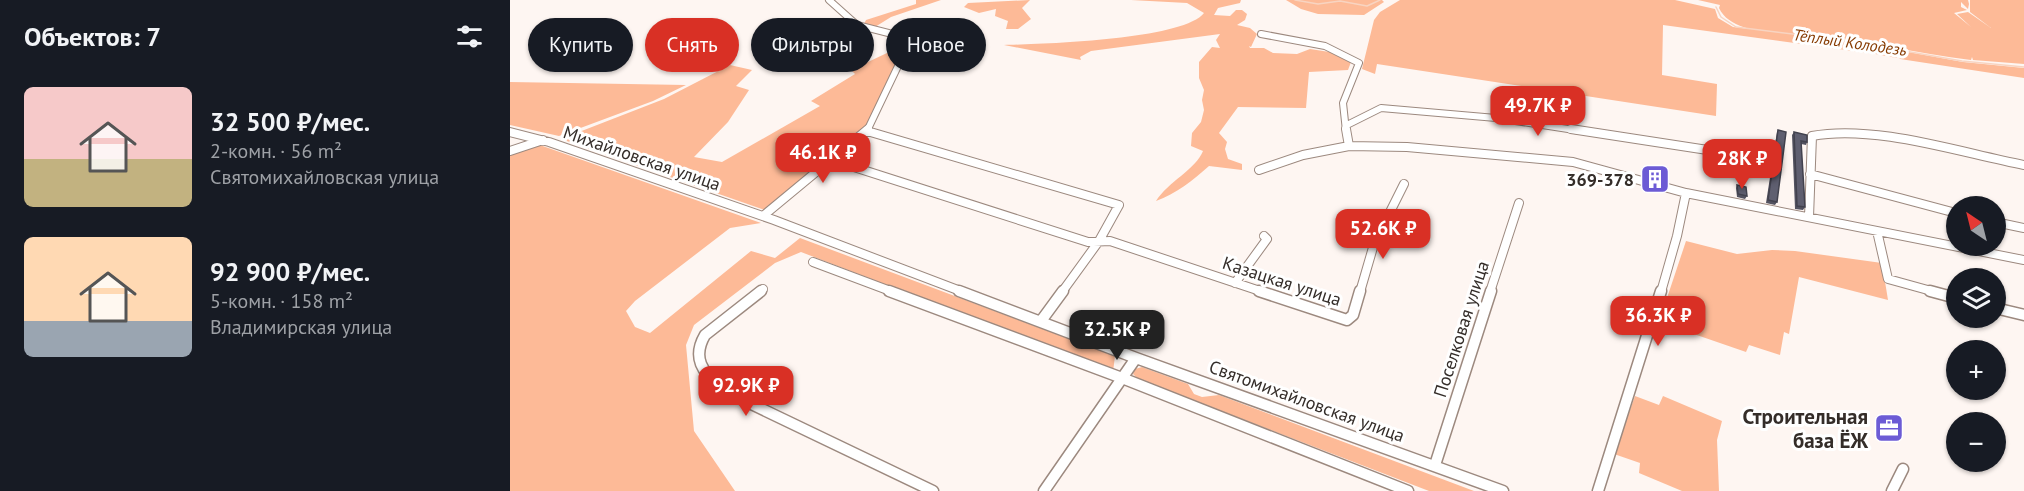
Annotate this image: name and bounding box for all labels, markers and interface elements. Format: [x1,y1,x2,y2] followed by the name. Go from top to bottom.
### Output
[528,18,633,72] chip: Купить
[645,18,739,72] chip: Снять
[751,18,874,72] chip: Фильтры
[886,18,986,72] chip: Новое
[24,20,161,53] text: Объектов: 7
[453,20,486,53] icon: filters
[1792,24,1908,60] water label: Тёплый Колодезь
[1483,86,1593,137] pin: 49.7K ₽
[1504,92,1572,118] text: 49.7K ₽
[210,105,370,138] text: 32 500 ₽/мес.
[72,111,144,183] icon: home
[560,120,724,196] street label: Михайловская улица
[768,133,878,184] pin: 46.1K ₽
[210,138,342,164] text: 2-комн. · 56 m²
[789,139,857,165] text: 46.1K ₽
[1700,139,1784,190] pin: 28K ₽
[1717,145,1767,171] text: 28K ₽
[1639,163,1671,195] building icon: 369-378
[210,164,439,190] text: Святомихайловская улица
[1566,168,1634,191] place label: 369-378
[1946,196,2006,256] north arrow
[1946,196,2006,472] map controls
[1328,209,1438,260] pin: 52.6K ₽
[1349,215,1417,241] text: 52.6K ₽
[1220,251,1344,311] street label: Казацкая улица
[210,255,370,288] text: 92 900 ₽/мес.
[1428,258,1494,400] street label: Поселковая улица
[72,261,144,333] icon: home
[1946,268,2006,328] button: layers
[210,288,353,314] text: 5-комн. · 158 m²
[1603,296,1713,347] pin: 36.3K ₽
[1624,302,1692,328] text: 36.3K ₽
[1062,310,1172,361] pin: 32.5K ₽
[210,314,392,340] text: Владимирская улица
[1083,316,1151,342] text: 32.5K ₽
[1946,340,2006,400] button: +
[1206,355,1408,447] street label: Святомихайловская улица
[691,366,801,417] pin: 92.9K ₽
[712,372,780,398] text: 92.9K ₽
[1743,403,1868,454] place label: Строительная база ЁЖ
[1873,412,1905,444] office icon: Строительная база ЁЖ
[1946,412,2006,472] button: −

